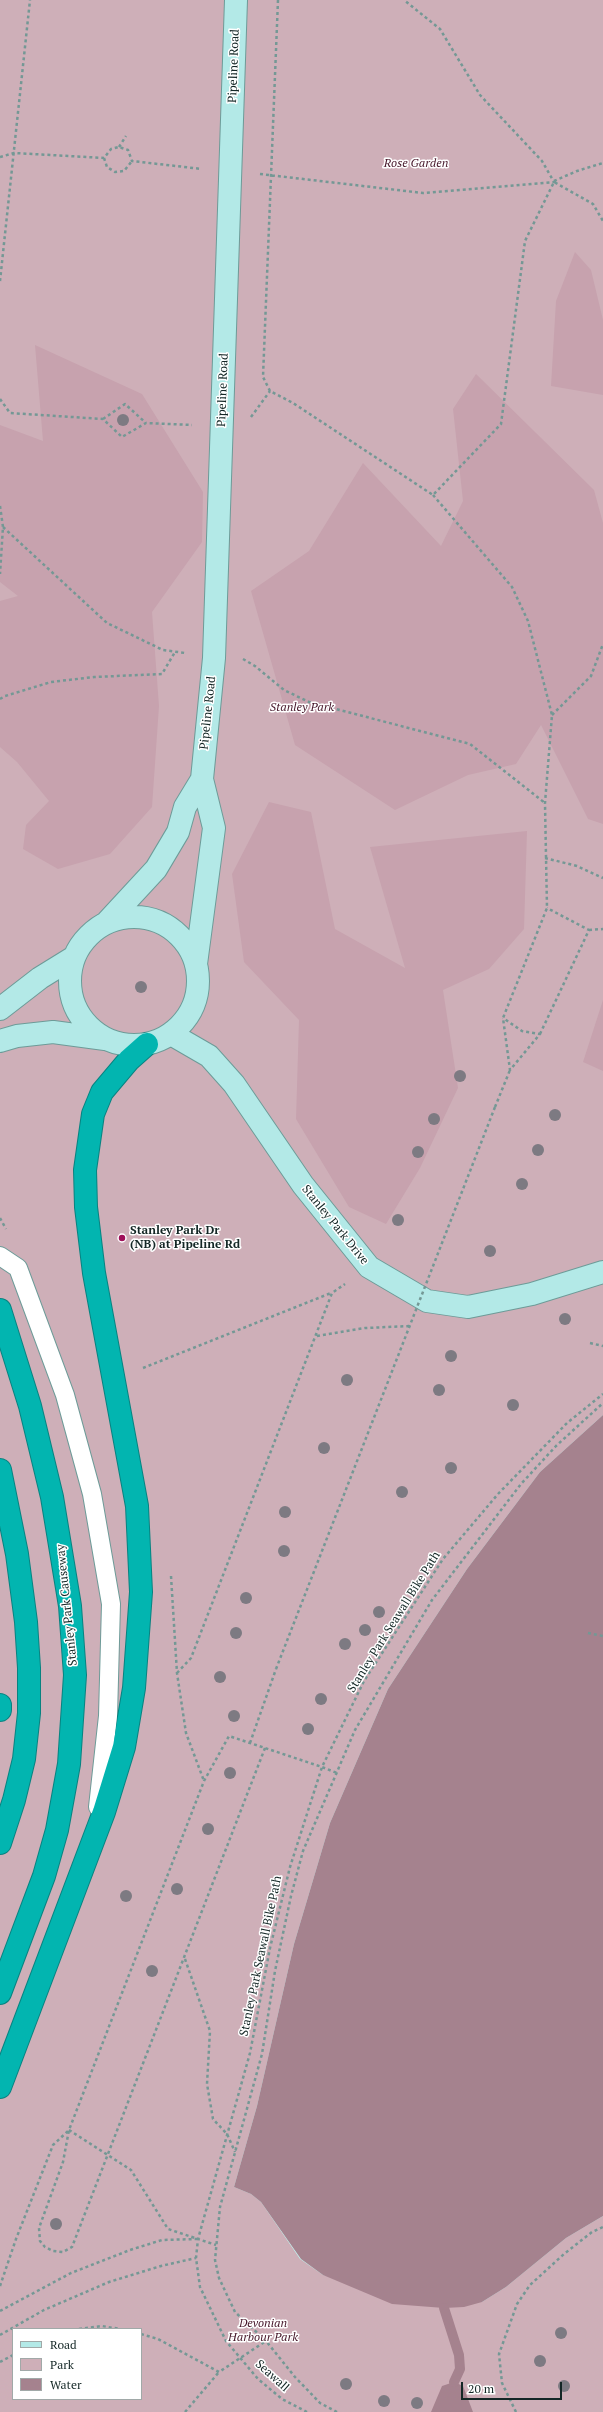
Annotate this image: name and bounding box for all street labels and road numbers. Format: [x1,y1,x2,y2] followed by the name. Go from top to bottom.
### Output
[226,29,242,103] street label: Pipeline Road
[215,353,231,427] street label: Pipeline Road
[197,676,219,750] street label: Pipeline Road
[299,1182,371,1268] street label: Stanley Park Drive
[53,1544,81,1666] street label: Stanley Park Causeway
[345,1549,443,1695] street label: Stanley Park Seawall Bike Path
[237,1875,285,2037] street label: Stanley Park Seawall Bike Path
[252,2357,292,2395] street label: Seawall

